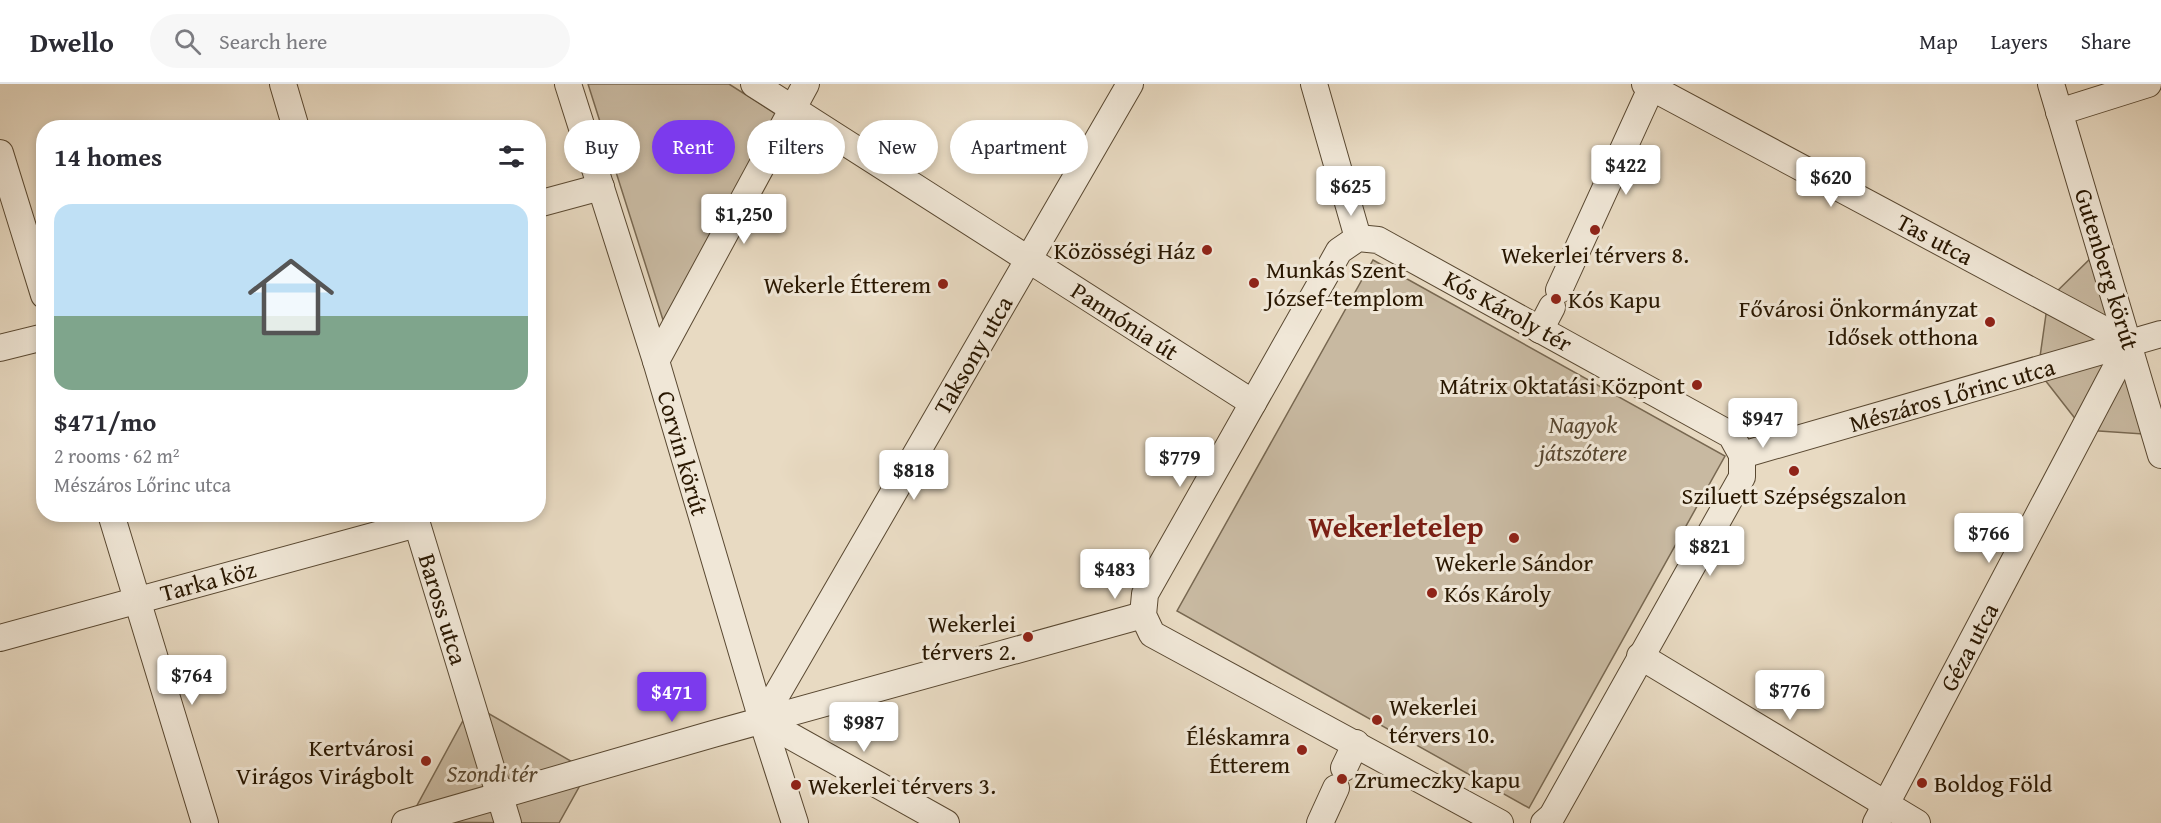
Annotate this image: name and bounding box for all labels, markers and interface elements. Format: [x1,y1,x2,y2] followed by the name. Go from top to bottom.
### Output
[150,14,570,68] search box
[30,21,114,62] text: Dwello
[171,25,204,58] icon: search
[219,25,327,57] text: Search here
[1919,26,1958,57] text: Map
[1991,26,2048,57] text: Layers
[2081,26,2131,57] text: Share
[564,120,640,174] chip: Buy
[652,120,735,174] chip: Rent
[747,120,845,174] chip: Filters
[857,120,938,174] chip: New
[950,120,1088,174] chip: Apartment
[54,137,162,176] text: 14 homes
[495,140,528,173] icon: filters
[1590,145,1662,196] pin: $422
[1605,150,1647,179] text: $422
[1795,157,1867,208] pin: $620
[1810,162,1852,191] text: $620
[1315,166,1387,217] pin: $625
[1330,171,1372,200] text: $625
[2066,184,2148,354] street label: Gutenberg körút
[695,194,793,245] pin: $1,250
[715,199,773,228] text: $1,250
[1891,204,1980,274] street label: Tas utca
[1588,223,1602,237] marker: Wekerlei térvers 8.
[1054,233,1195,268] place label: Közösségi Ház
[1501,237,1689,272] place label: Wekerlei térvers 8.
[237,243,345,351] icon: home
[1200,243,1214,257] marker: Közösségi Ház
[1263,252,1424,315] place label: Munkás Szent József-templom
[1437,261,1579,361] street label: Kós Károly tér
[763,267,931,302] place label: Wekerle Étterem
[1064,273,1186,369] street label: Pannónia út
[1247,276,1261,290] marker: Munkás Szent József-templom
[936,277,950,291] marker: Wekerle Étterem
[1568,282,1661,317] place label: Kós Kapu
[925,289,1021,421] street label: Taksony utca
[1739,291,1979,354] place label: Fővárosi Önkormányzat Idősek otthona
[1549,292,1563,306] marker: Kós Kapu
[1983,315,1997,329] marker: Fővárosi Önkormányzat Idősek otthona
[1845,349,2059,441] street label: Mészáros Lőrinc utca
[1439,368,1686,403] place label: Mátrix Oktatási Központ
[1690,378,1704,392] marker: Mátrix Oktatási Központ
[648,386,718,520] street label: Corvin körút
[1727,398,1799,449] pin: $947
[54,402,156,441] text: $471/mo
[1742,403,1784,432] text: $947
[1534,407,1627,470] park label: Nagyok játszótere
[1144,437,1216,488] pin: $779
[54,441,180,470] text: 2 rooms · 62 m²
[1159,442,1201,471] text: $779
[878,450,950,501] pin: $818
[893,455,935,484] text: $818
[1787,464,1801,478] marker: Sziluett Szépségszalon
[54,470,231,499] text: Mészáros Lőrinc utca
[1681,478,1907,513] place label: Sziluett Szépségszalon
[1308,504,1484,548] district label: Wekerletelep
[1953,513,2025,564] pin: $766
[1968,518,2010,547] text: $766
[1674,526,1746,577] pin: $821
[1507,531,1521,545] marker: Wekerle Sándor
[1689,531,1731,560] text: $821
[1435,545,1593,580] place label: Wekerle Sándor
[410,549,477,669] street label: Baross utca
[1079,549,1151,600] pin: $483
[156,551,260,611] street label: Tarka köz
[1094,554,1136,583] text: $483
[1444,576,1551,611] place label: Kós Károly
[1425,586,1439,600] marker: Kós Károly
[1931,596,2007,698] street label: Géza utca
[922,606,1016,669] place label: Wekerlei térvers 2.
[1021,630,1035,644] marker: Wekerlei térvers 2.
[156,655,228,706] pin: $764
[171,660,213,689] text: $764
[1754,670,1826,721] pin: $776
[636,672,708,723] pin: $471
[1769,675,1811,704] text: $776
[651,677,693,706] text: $471
[1389,689,1495,752] place label: Wekerlei térvers 10.
[828,702,900,753] pin: $987
[843,707,885,736] text: $987
[1370,713,1384,727] marker: Wekerlei térvers 10.
[1186,719,1291,782] place label: Éléskamra Étterem
[236,730,415,793] place label: Kertvárosi Virágos Virágbolt
[1295,743,1309,757] marker: Éléskamra Étterem
[419,754,433,768] marker: Kertvárosi Virágos Virágbolt
[446,756,539,791] park label: Szondi tér
[1354,762,1521,797] place label: Zrumeczky kapu
[1934,766,2053,801] place label: Boldog Föld
[808,768,996,803] place label: Wekerlei térvers 3.
[1335,772,1349,786] marker: Zrumeczky kapu
[1915,776,1929,790] marker: Boldog Föld
[789,778,803,792] marker: Wekerlei térvers 3.

